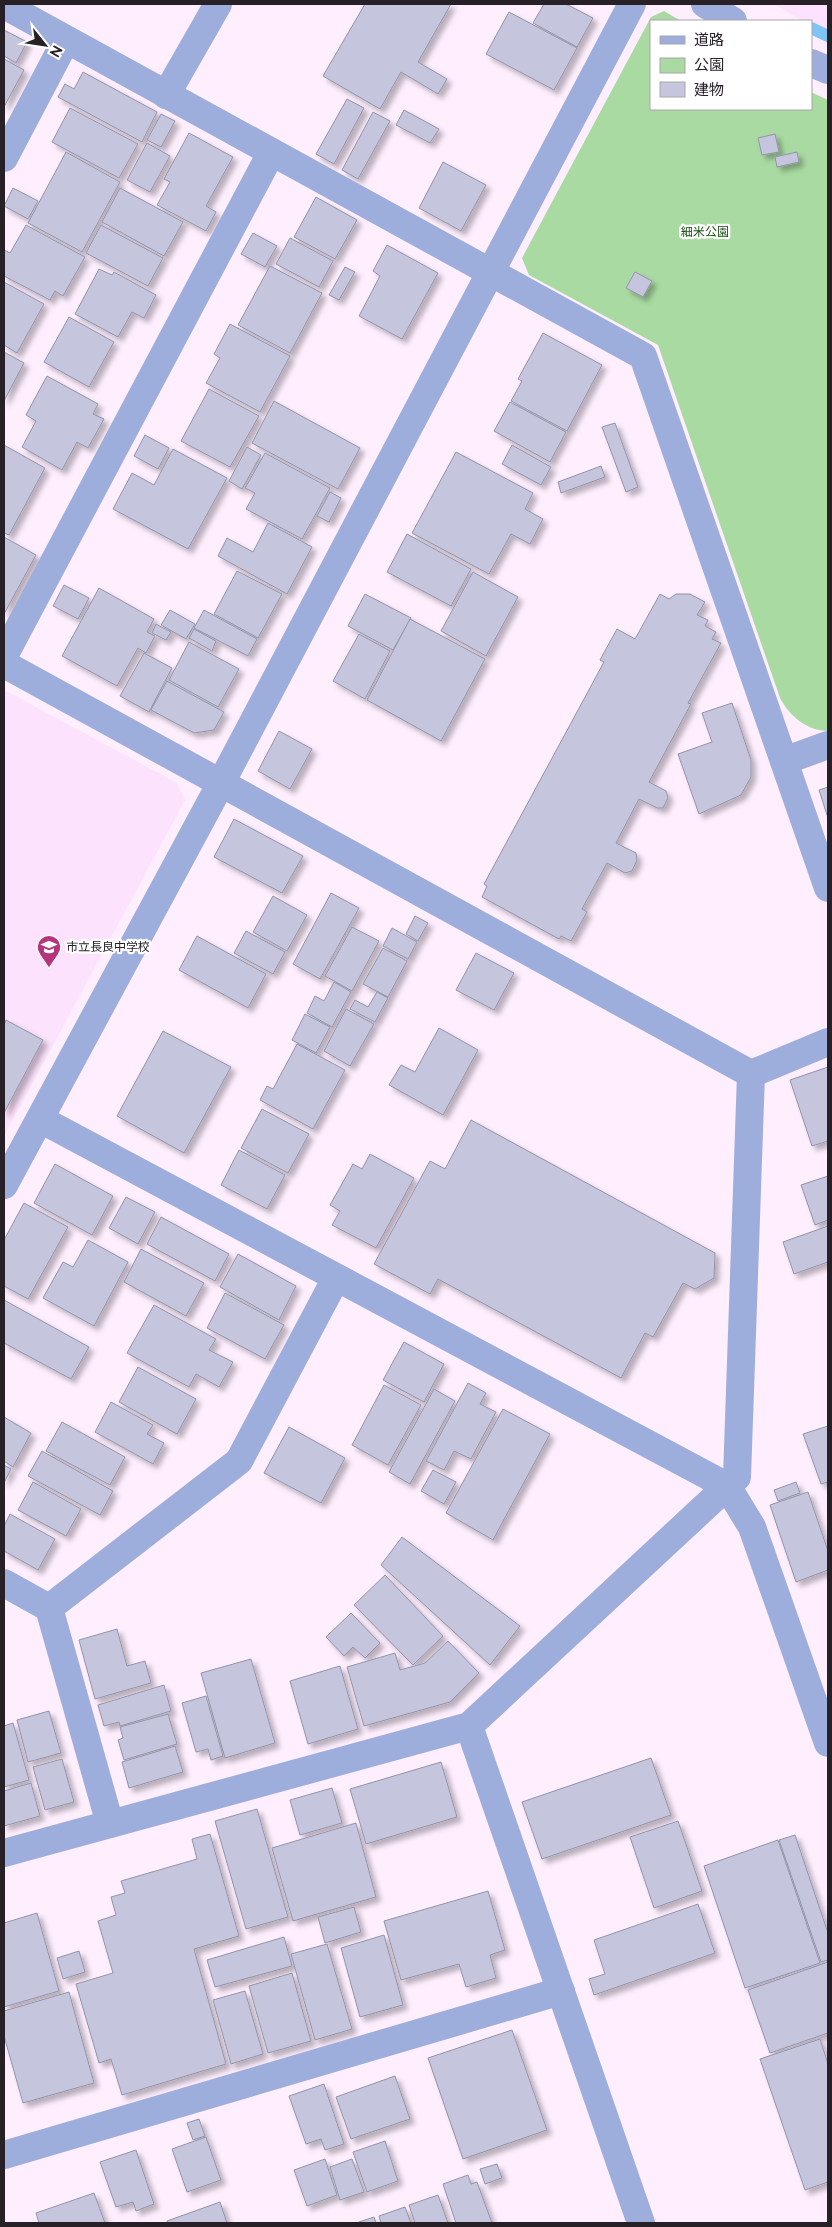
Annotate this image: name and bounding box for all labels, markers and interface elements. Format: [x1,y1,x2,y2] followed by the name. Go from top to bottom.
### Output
[20,20,70,70] north arrow
[650,20,812,110] legend
[694,31,724,49] text: 道路
[47,43,66,60] text: N
[694,56,724,74] text: 公園
[694,81,724,99] text: 建物
[681,225,729,239] park label: 細米公園
[36,934,62,968] school or university icon: 市立長良中学校
[66,940,150,954] place label: 市立長良中学校

